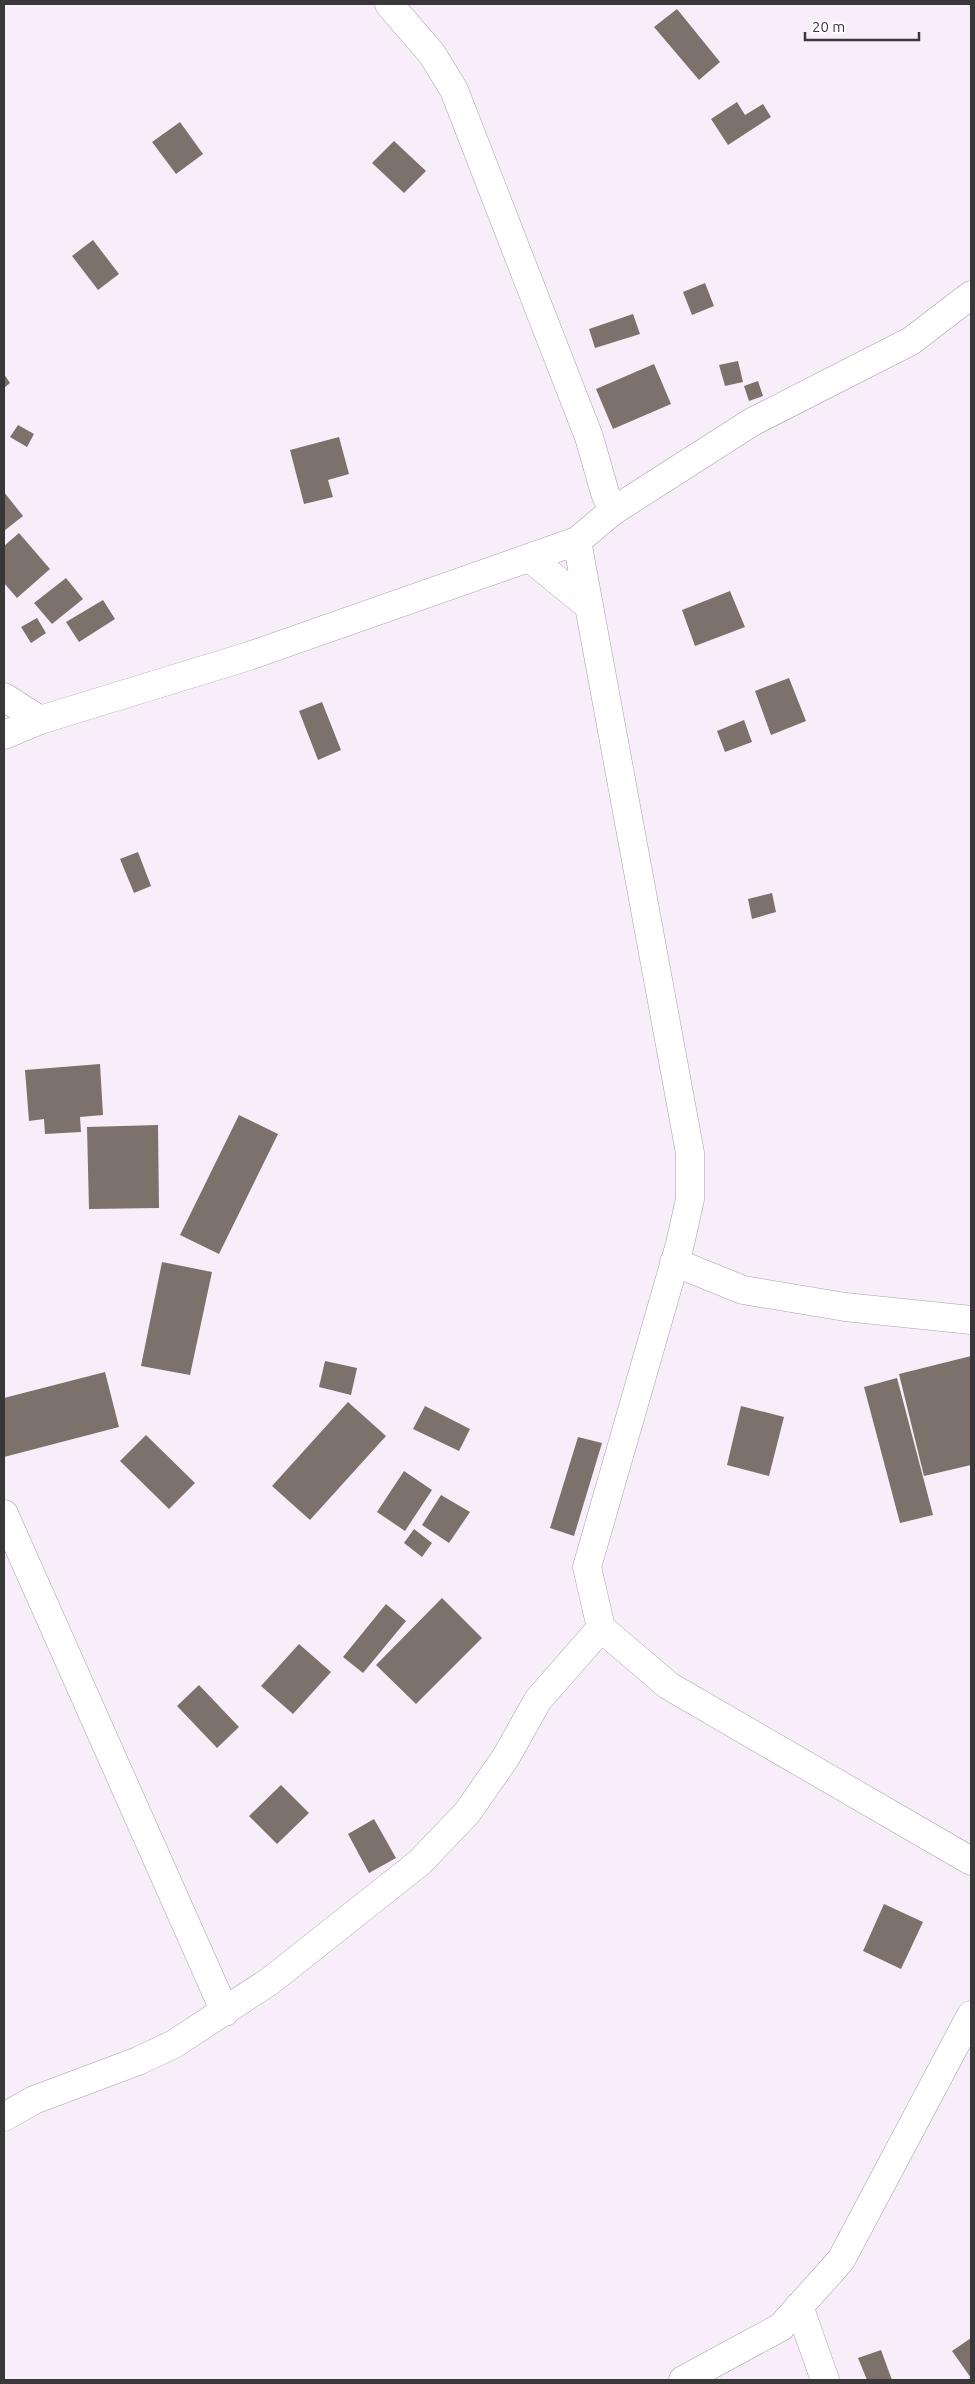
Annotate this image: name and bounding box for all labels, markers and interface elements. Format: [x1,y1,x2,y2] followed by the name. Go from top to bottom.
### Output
[805,10,919,42] scale bar
[812,18,845,35] text: 20 m

